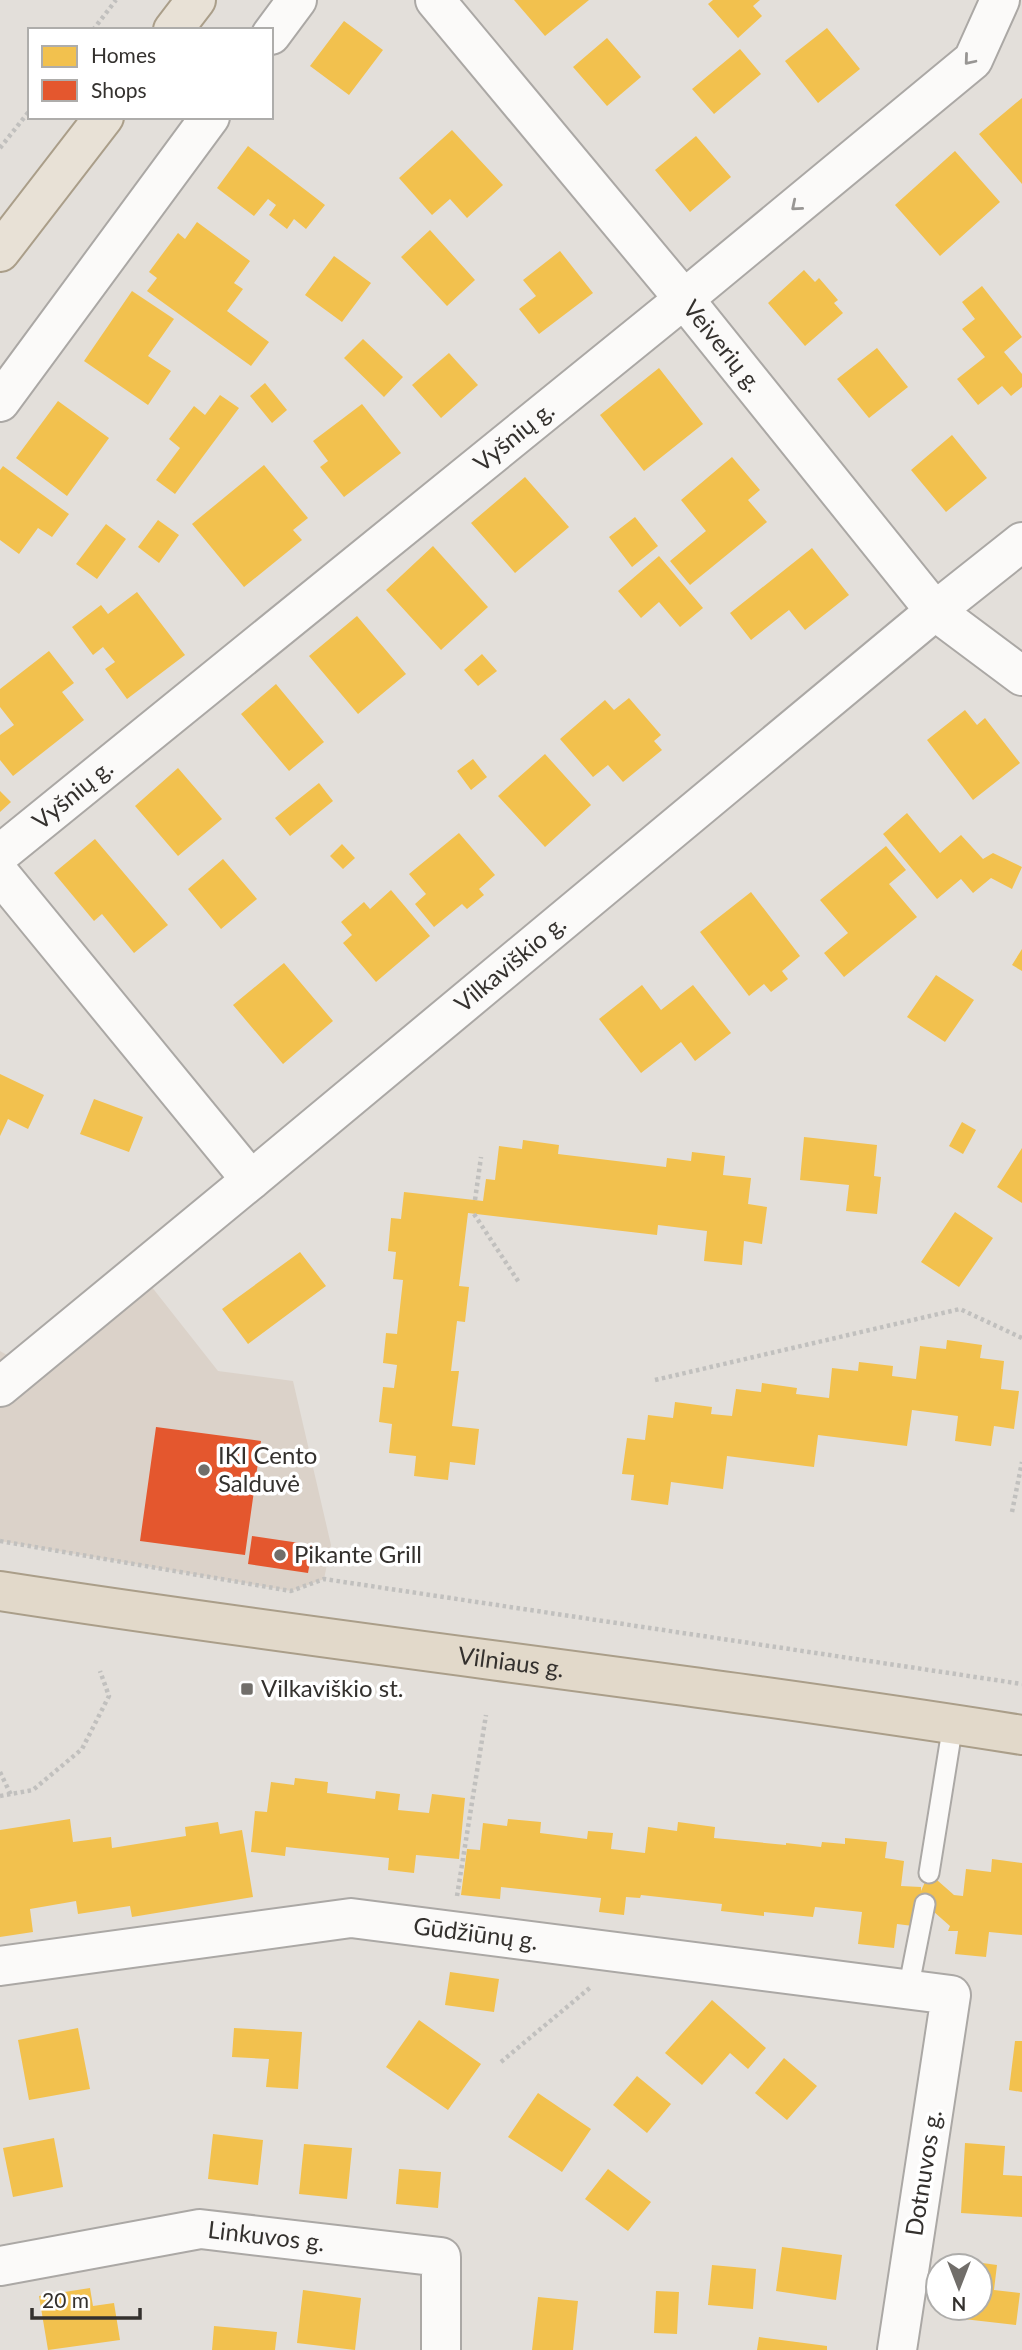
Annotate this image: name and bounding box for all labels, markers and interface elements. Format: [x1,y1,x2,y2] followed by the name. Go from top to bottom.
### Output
[28,28,273,119] legend
[91,42,156,67] text: Homes
[965,52,977,65] one-way arrow
[91,77,147,102] text: Shops
[791,198,803,211] one-way arrow
[678,294,769,397] street label: Veiverių g.
[467,394,559,477] street label: Vyšnių g.
[26,752,118,835] street label: Vyšnių g.
[448,908,571,1018] street label: Vilkaviškio g.
[218,1440,317,1497] place label: IKI Cento Salduvė
[196,1462,212,1478] marker: IKI Cento Salduvė
[294,1539,422,1568] place label: Pikante Grill
[272,1547,288,1563] marker: Pikante Grill
[456,1640,566,1683] street label: Vilniaus g.
[261,1673,403,1702] place label: Vilkaviškio st.
[239,1681,255,1697] marker: Vilkaviškio st.
[412,1910,540,1955] street label: Gūdžiūnų g.
[898,2108,947,2238] street label: Dotnuvos g.
[206,2214,326,2256] street label: Linkuvos g.
[924,2252,994,2322] north arrow
[32,2276,140,2320] scale bar
[42,2287,89,2312] text: 20 m
[952,2293,966,2316] text: N

